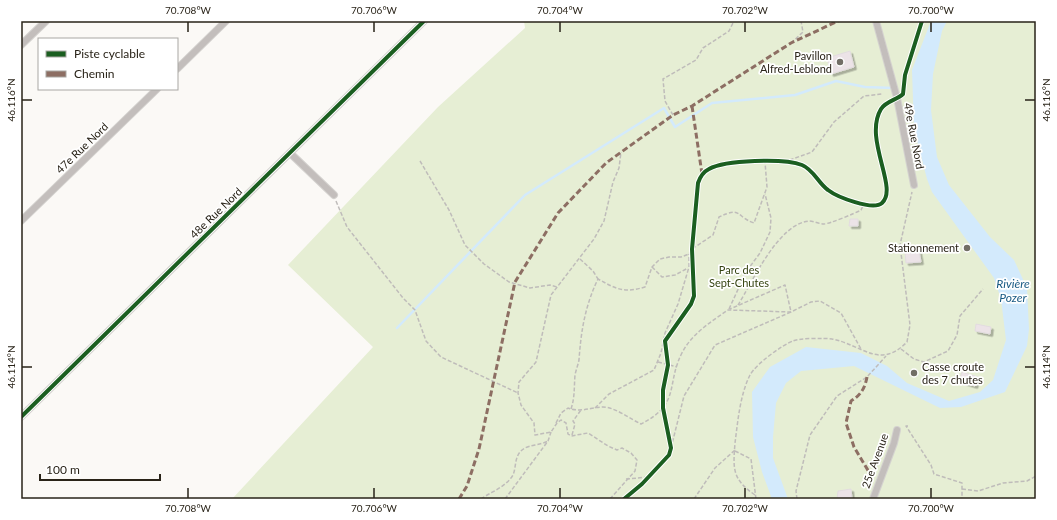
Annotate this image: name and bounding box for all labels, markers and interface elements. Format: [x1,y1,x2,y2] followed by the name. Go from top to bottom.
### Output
[165,4,212,16] text: 70.708°W
[351,4,398,16] text: 70.706°W
[537,4,584,16] text: 70.704°W
[722,4,769,16] text: 70.702°W
[908,4,955,16] text: 70.700°W
[38,38,178,90] legend
[74,46,145,61] text: Piste cyclable
[760,49,832,75] place label: Pavillon Alfred-Leblond
[835,57,845,67] marker: Pavillon Alfred-Leblond
[74,66,115,81] text: Chemin
[5,78,17,122] text: 46.116°N
[1040,78,1052,122] text: 46.116°N
[902,102,927,170] street label: 49e Rue Nord
[53,120,110,176] street label: 47e Rue Nord
[187,185,244,241] street label: 48e Rue Nord
[888,241,959,254] place label: Stationnement
[962,243,972,253] marker: Stationnement
[709,263,769,289] park label: Parc des Sept-Chutes
[996,276,1030,305] water label: Rivière Pozer
[5,345,17,389] text: 46.114°N
[1040,345,1052,389] text: 46.114°N
[922,360,984,386] place label: Casse croute des 7 chutes
[909,368,919,378] marker: Casse croute des 7 chutes
[859,431,891,490] street label: 25e Avenue
[40,456,160,482] scale bar
[46,462,80,477] text: 100 m
[165,502,212,514] text: 70.708°W
[351,502,398,514] text: 70.706°W
[537,502,584,514] text: 70.704°W
[722,502,769,514] text: 70.702°W
[908,502,955,514] text: 70.700°W

